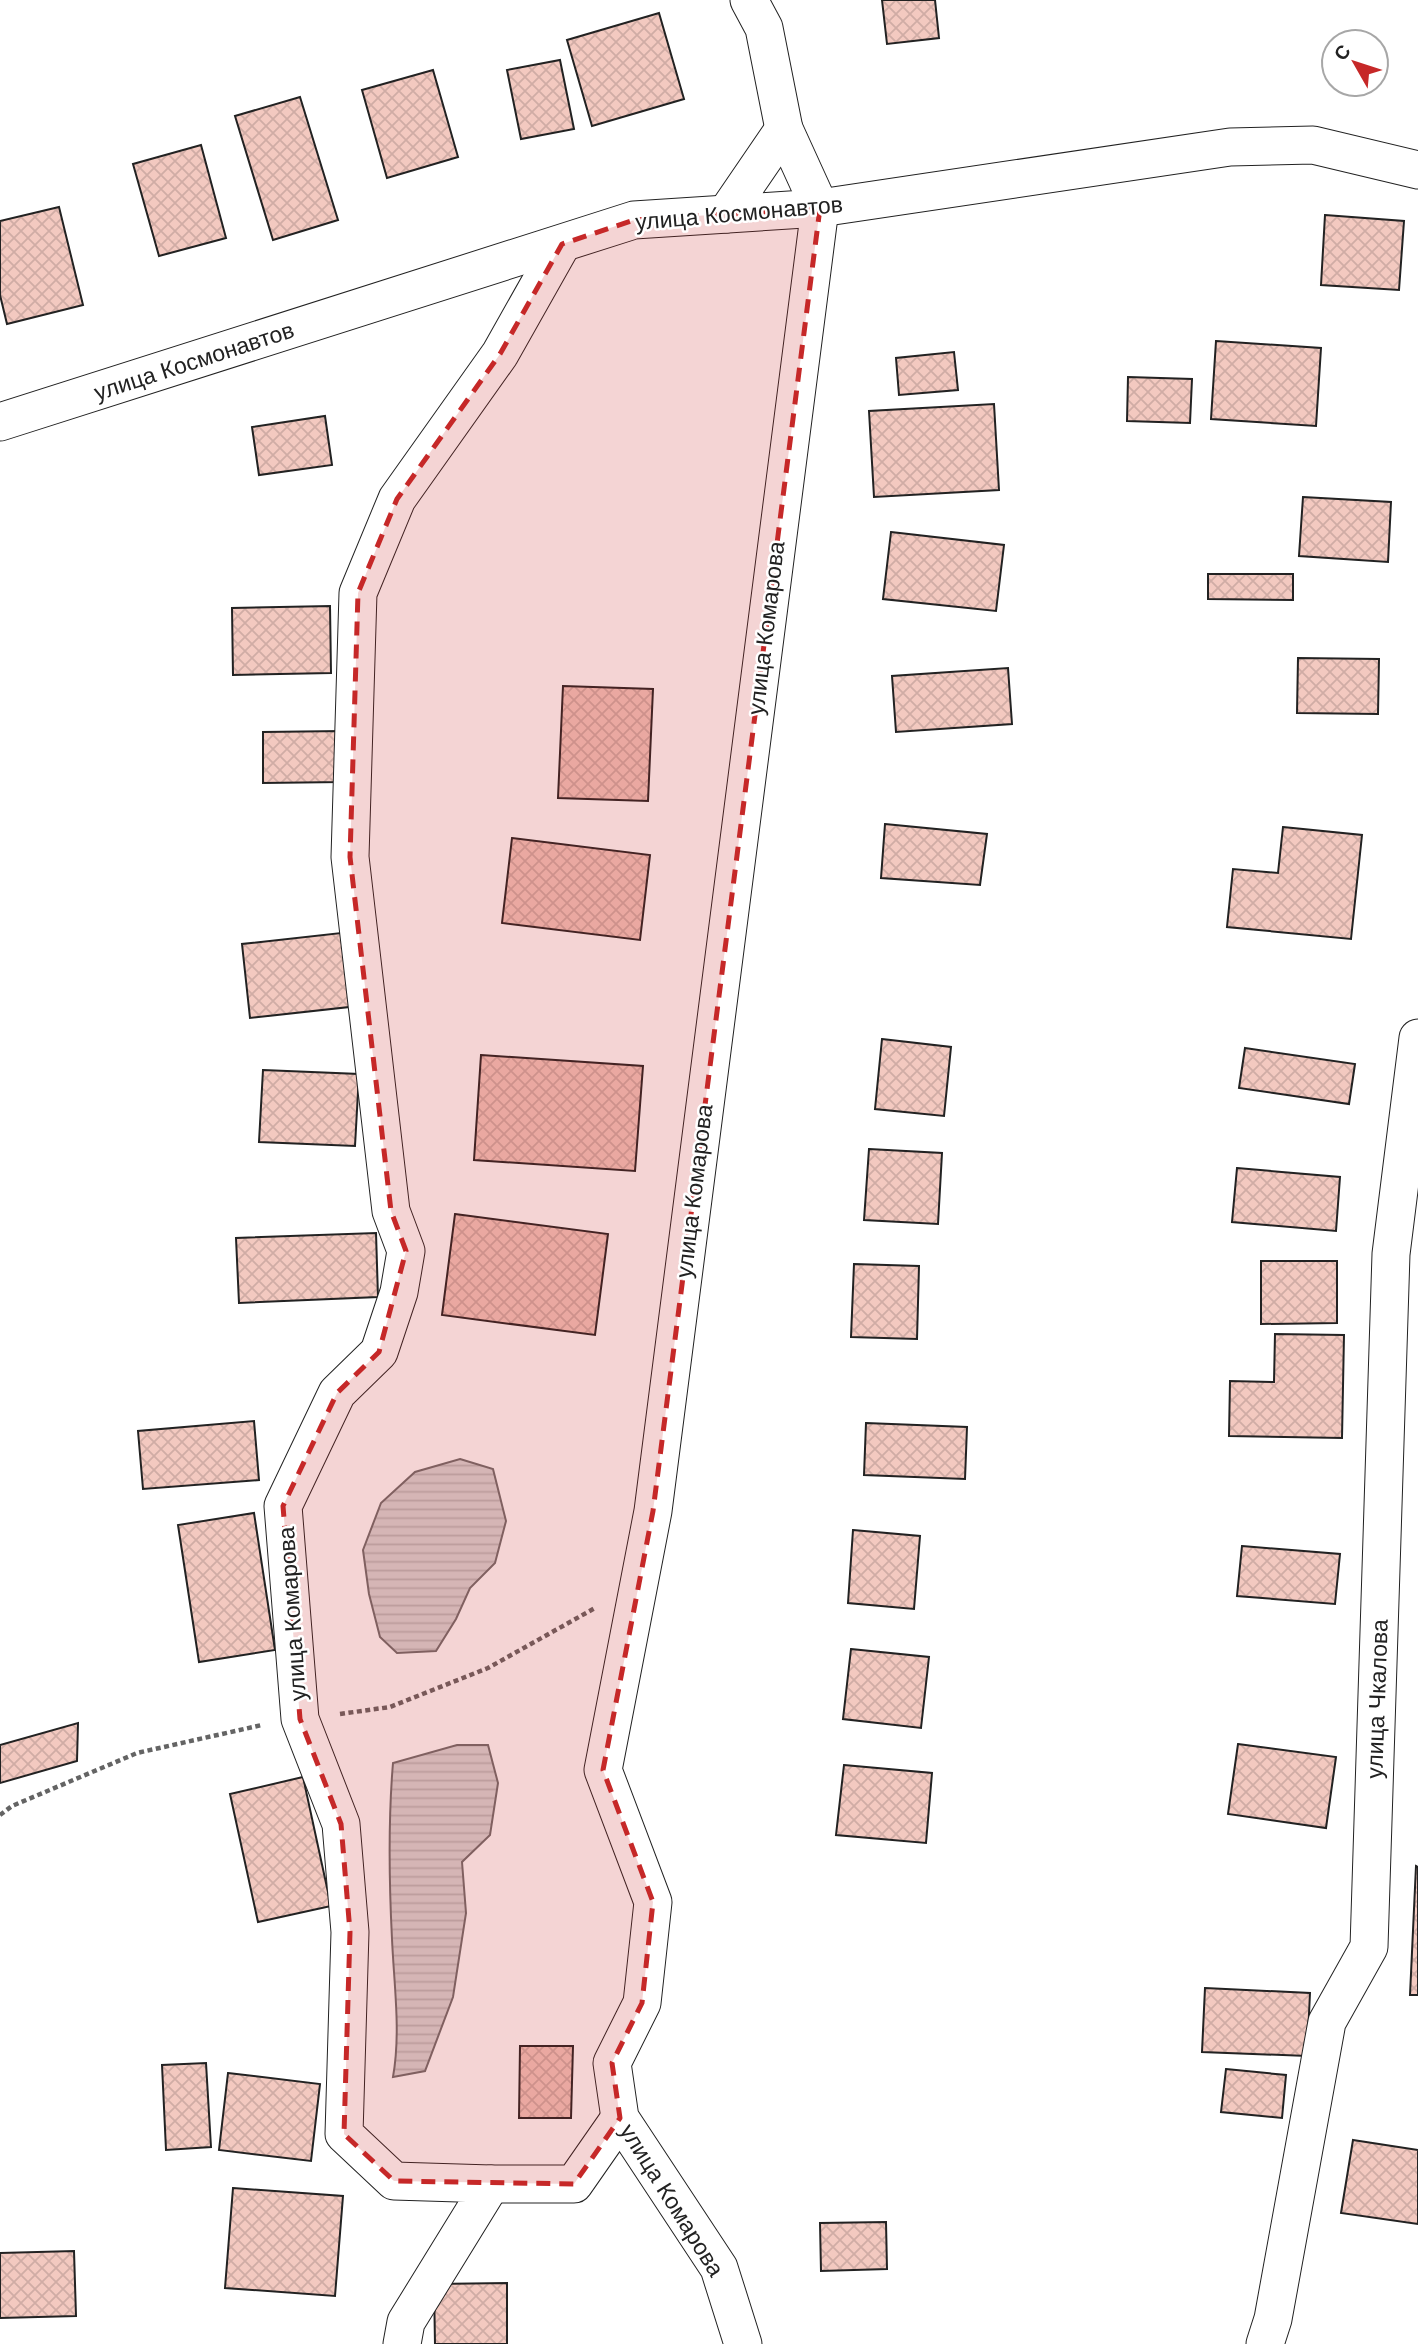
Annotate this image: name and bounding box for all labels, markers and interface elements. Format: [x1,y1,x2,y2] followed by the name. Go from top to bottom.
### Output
[1320,28,1390,98] north arrow
[1330,40,1355,65] text: С
[634,191,844,235] street label: улица Космонавтов
[91,316,297,406] street label: улица Космонавтов
[742,539,790,716] street label: улица Комарова
[670,1102,718,1279] street label: улица Комарова
[273,1526,311,1702] street label: улица Комарова
[1361,1619,1393,1779] street label: улица Чкалова
[615,2119,729,2281] street label: улица Комарова

